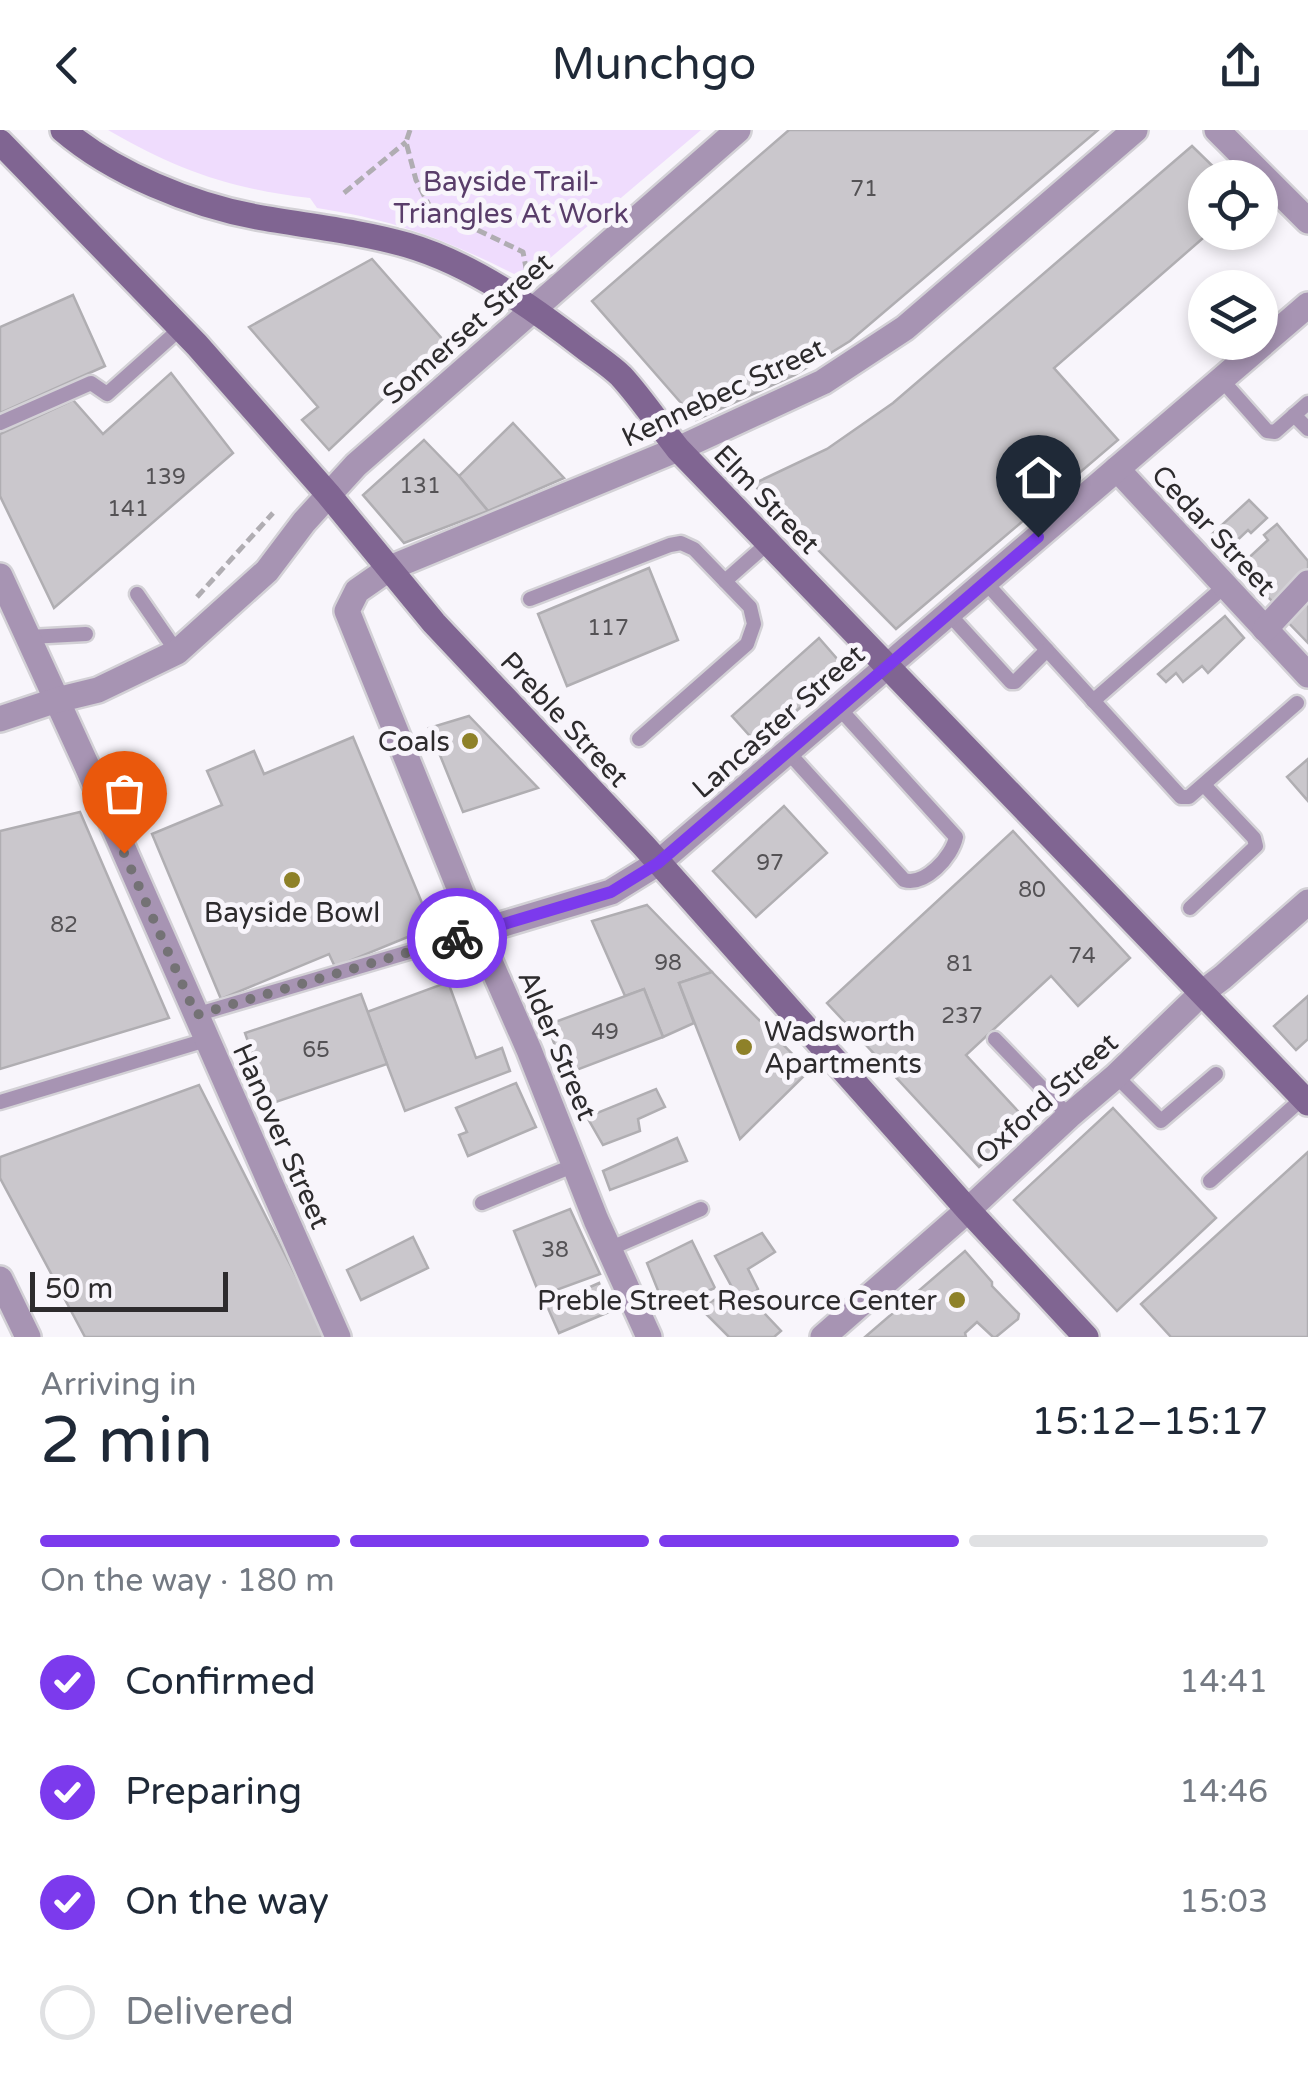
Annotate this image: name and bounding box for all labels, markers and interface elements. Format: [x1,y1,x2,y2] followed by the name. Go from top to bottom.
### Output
[40,38,95,93] icon: back
[552,38,756,92] text: Munchgo
[1213,38,1268,93] icon: share
[1188,160,1278,360] map controls
[1188,160,1278,250] button: locate
[393,165,629,231] park label: Bayside Trail- Triangles At Work
[850,176,878,202] house number: 71
[376,246,560,412] street label: Somerset Street
[1188,270,1278,360] button: layers
[616,331,831,455] street label: Kennebec Street
[996,435,1081,538] pin
[706,438,827,561] street label: Elm Street
[1011,450,1066,505] icon: home
[1144,458,1283,603] street label: Cedar Street
[144,464,186,490] house number: 139
[399,473,441,499] house number: 131
[107,496,149,522] house number: 141
[587,615,629,641] house number: 117
[686,637,872,806] street label: Lancaster Street
[493,645,636,795] street label: Preble Street
[378,725,450,759] place label: Coals
[459,730,481,752] marker: Coals
[82,751,167,854] pin
[97,766,152,821] icon: bag
[756,850,784,876] house number: 97
[281,869,303,891] marker: Bayside Bowl
[1018,877,1046,903] house number: 80
[407,888,507,988] courier
[204,896,380,930] place label: Bayside Bowl
[430,911,485,966] icon: bike
[50,912,78,938] house number: 82
[1068,943,1096,969] house number: 74
[654,950,682,976] house number: 98
[946,951,974,977] house number: 81
[510,965,604,1126] street label: Alder Street
[941,1003,983,1029] house number: 237
[764,1015,922,1081] place label: Wadsworth Apartments
[591,1019,619,1045] house number: 49
[968,1026,1125,1172] street label: Oxford Street
[733,1036,755,1058] marker: Wadsworth Apartments
[302,1037,330,1063] house number: 65
[225,1038,337,1235] street label: Hanover Street
[541,1237,569,1263] house number: 38
[30,1267,228,1312] scale bar
[45,1272,113,1306] text: 50 m
[537,1284,937,1318] place label: Preble Street Resource Center
[946,1289,968,1311] marker: Preble Street Resource Center
[40,1366,197,1404] text: Arriving in
[1031,1399,1268,1445] text: 15:12–15:17
[40,1402,213,1481] text: 2 min
[40,1562,335,1600] text: On the way · 180 m
[40,1655,95,1710] icon: check
[125,1659,316,1705] text: Confirmed
[1179,1663,1268,1701] text: 14:41
[40,1765,95,1820] icon: check
[125,1769,302,1815] text: Preparing
[1179,1773,1268,1811] text: 14:46
[40,1875,95,1930] icon: check
[125,1879,329,1925] text: On the way
[1179,1883,1268,1921] text: 15:03
[125,1989,294,2035] text: Delivered

